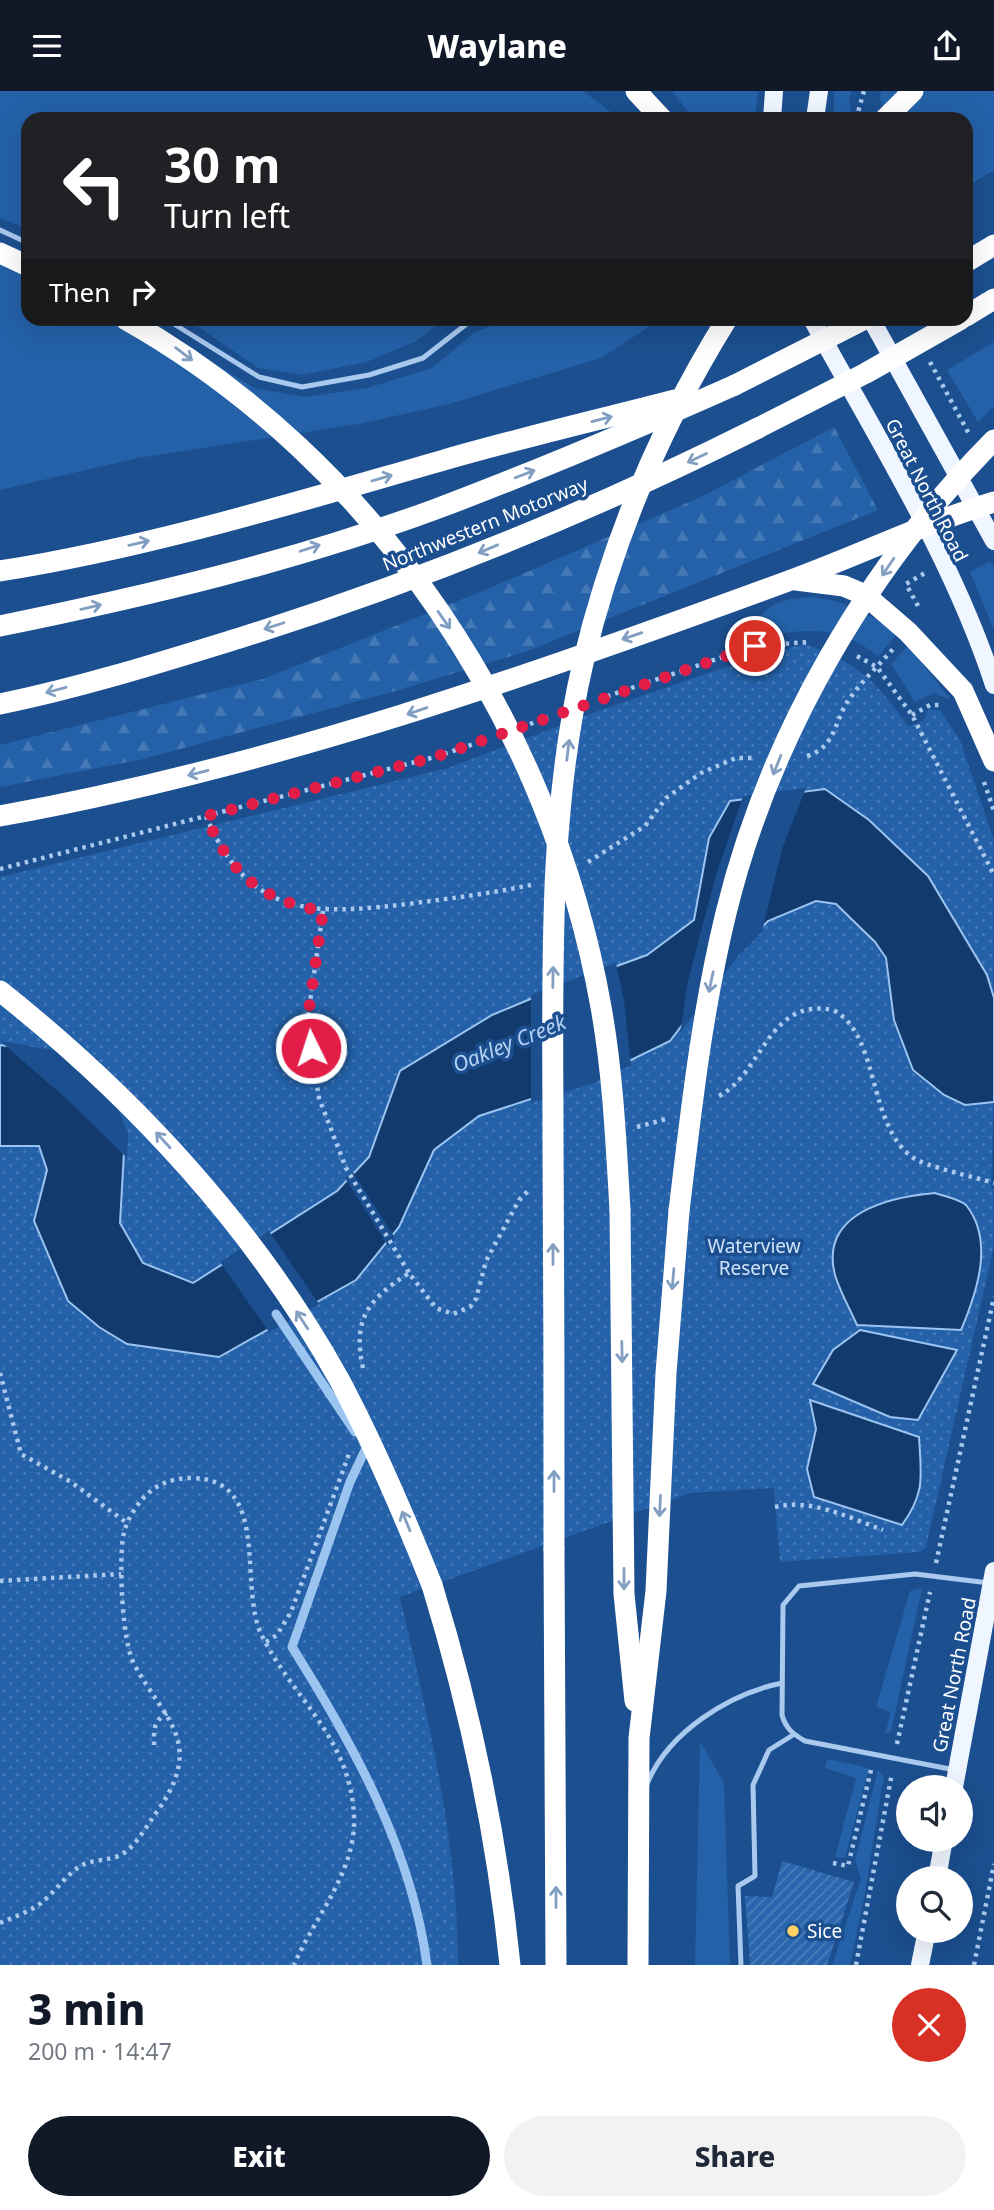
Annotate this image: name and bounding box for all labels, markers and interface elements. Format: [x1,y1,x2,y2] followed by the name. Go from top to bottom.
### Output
[427,24,567,67] text: Waylane
[28,27,66,65] icon: menu
[928,27,966,65] icon: share
[164,131,281,197] text: 30 m
[49,140,140,231] icon: left
[164,194,290,237] text: Turn left
[124,273,162,311] icon: right
[49,274,110,310] text: Then
[174,346,193,361] one-way arrow
[590,412,613,425] one-way arrow
[880,414,974,566] street label: Great North Road
[687,452,708,465] one-way arrow
[514,466,536,479] one-way arrow
[370,471,393,484] one-way arrow
[378,471,592,577] street label: Northwestern Motorway
[127,536,150,550] one-way arrow
[299,541,321,554] one-way arrow
[478,544,500,557] one-way arrow
[881,557,895,576] one-way arrow
[79,600,102,613] one-way arrow
[437,610,451,629] one-way arrow
[725,616,785,676] pin
[264,621,286,634] one-way arrow
[736,627,774,665] icon: arrive
[621,631,643,643] one-way arrow
[45,684,68,697] one-way arrow
[406,705,428,718] one-way arrow
[562,740,575,762] one-way arrow
[770,754,783,776] one-way arrow
[187,767,210,780] one-way arrow
[546,966,560,989] one-way arrow
[703,970,717,993] one-way arrow
[448,1007,571,1078] water label: Oakley Creek
[274,1011,348,1085] position arrow
[155,1131,171,1149] one-way arrow
[707,1233,801,1281] park label: Waterview Reserve
[546,1242,560,1265] one-way arrow
[666,1267,679,1290] one-way arrow
[294,1310,308,1330] one-way arrow
[615,1340,629,1363] one-way arrow
[547,1470,561,1493] one-way arrow
[653,1494,666,1517] one-way arrow
[399,1511,412,1532] one-way arrow
[617,1568,631,1591] one-way arrow
[926,1595,982,1755] street label: Great North Road
[896,1775,973,1943] map controls
[896,1775,973,1852] button: sound
[896,1866,973,1943] button: search
[549,1886,563,1909] one-way arrow
[807,1918,842,1944] place label: Sice
[785,1923,801,1939] marker: Sice
[28,1980,145,2037] text: 3 min
[892,1988,966,2062] button: close
[28,2035,172,2067] text: 200 m · 14:47
[28,2116,490,2196] button: Exit
[504,2116,966,2196] button: Share

